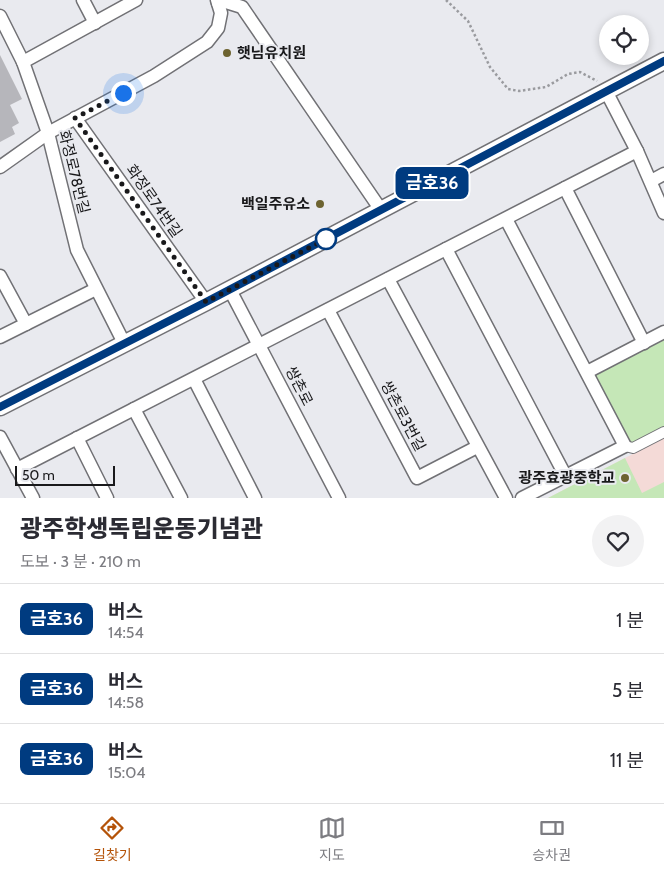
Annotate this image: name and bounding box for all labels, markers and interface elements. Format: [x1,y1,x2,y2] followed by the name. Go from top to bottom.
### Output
[599,15,649,65] map controls
[599,15,649,65] button: locate
[237,44,306,62] place label: 햇님유치원
[221,47,233,59] marker: 햇님유치원
[111,81,136,106] your location
[55,128,93,216] street label: 화정로78번길
[122,161,186,241] street label: 화정로74번길
[397,167,467,199] line badge: 금호36
[406,172,458,194] text: 금호36
[241,195,310,213] place label: 백일주유소
[314,198,326,210] marker: 백일주유소
[315,228,337,250] unlabelled marker
[282,363,316,409] street label: 쌍촌로
[377,378,429,454] street label: 쌍촌로3번길
[15,463,115,486] scale bar
[22,466,55,484] text: 50 m
[518,469,615,487] place label: 광주효광중학교
[619,472,631,484] marker: 광주효광중학교
[20,514,263,543] text: 광주학생독립운동기념관
[592,515,644,567] button: heart
[20,552,141,571] text: 도보 · 3 분 · 210 m
[108,600,143,623] text: 버스
[30,608,83,630] text: 금호36
[616,609,644,632] text: 1 분
[108,623,144,642] text: 14:54
[108,670,143,693] text: 버스
[30,678,83,700] text: 금호36
[612,679,644,702] text: 5 분
[108,693,144,712] text: 14:58
[108,740,143,763] text: 버스
[30,748,83,770] text: 금호36
[610,749,644,772] text: 11 분
[108,763,146,782] text: 15:04
[93,814,132,864] tab: 길찾기
[318,814,346,864] tab: 지도
[532,814,571,864] tab: 승차권

